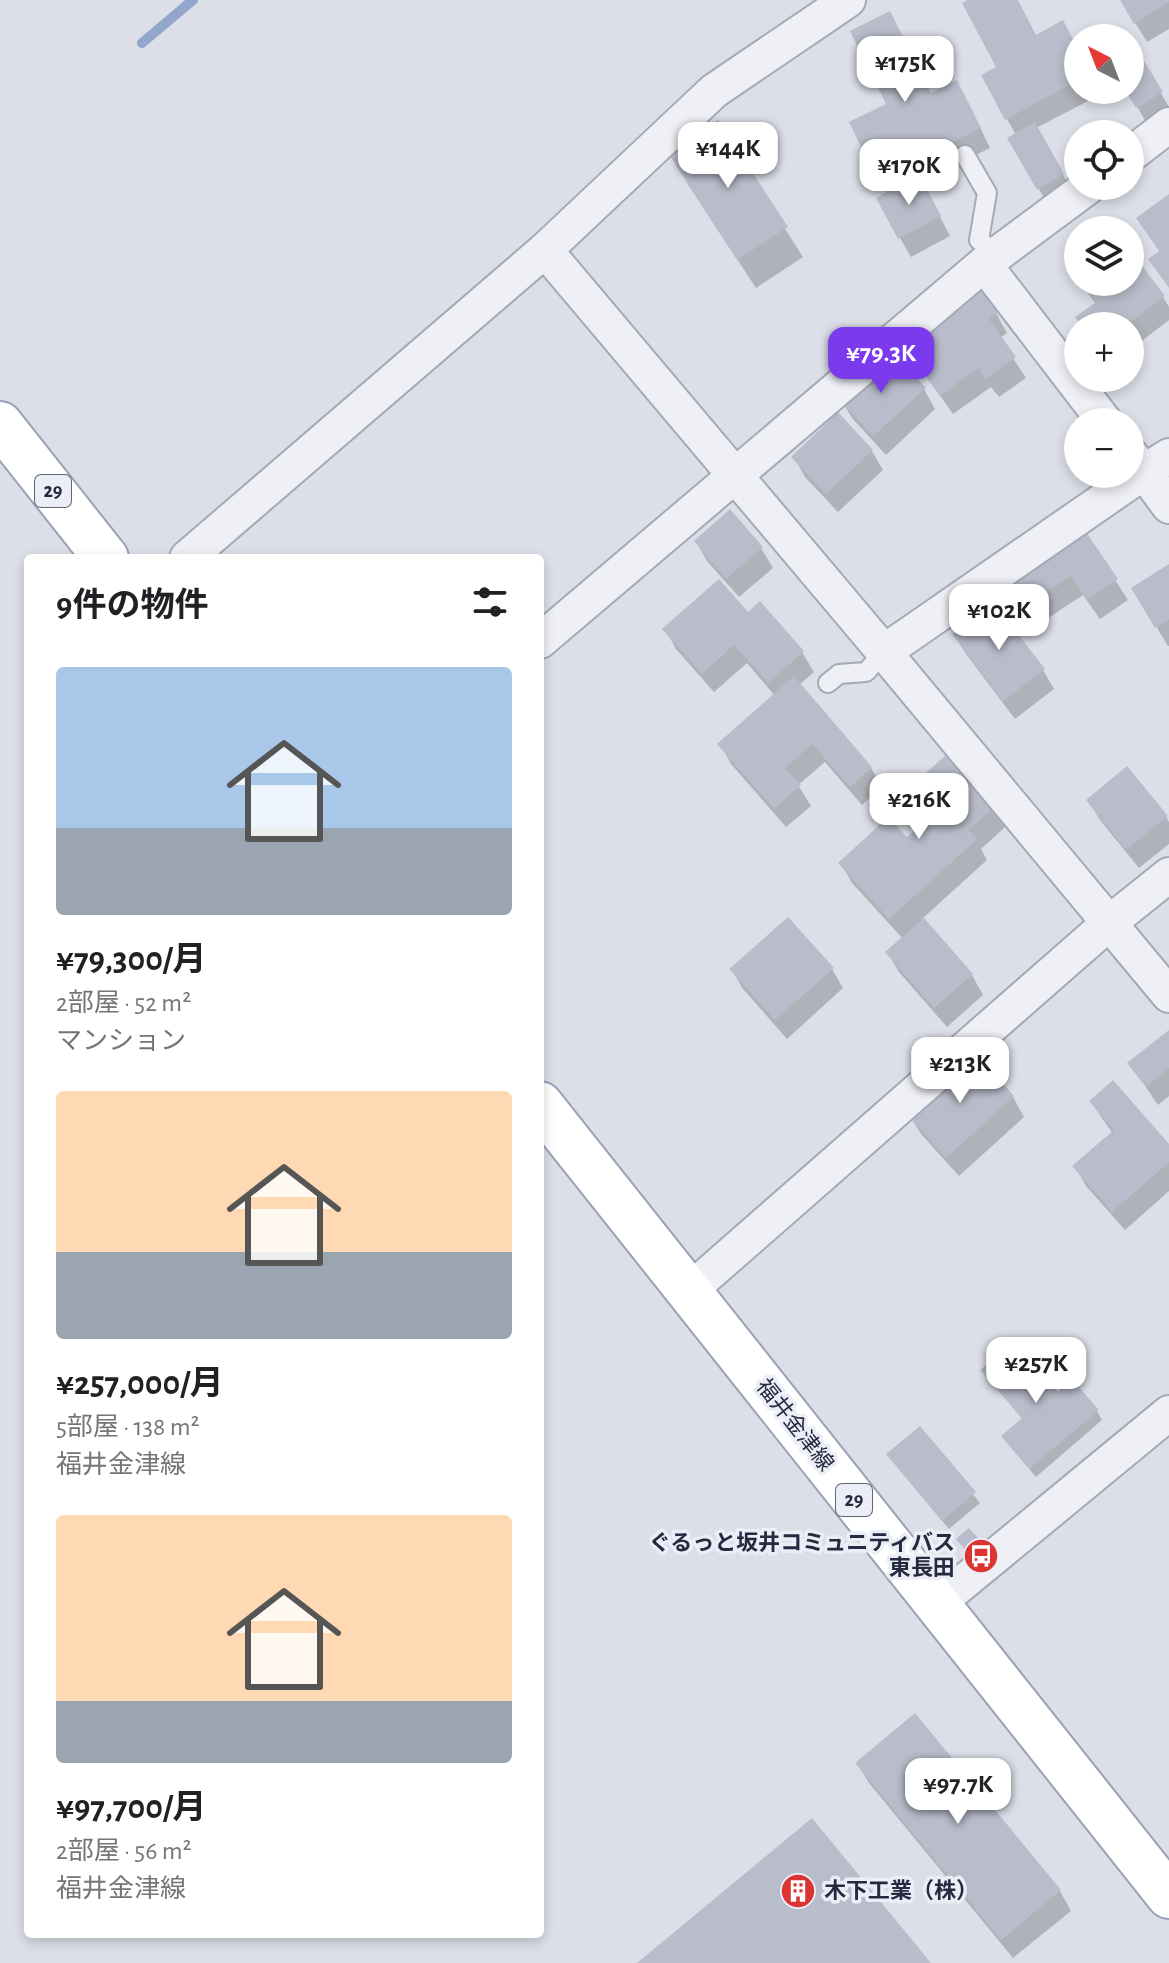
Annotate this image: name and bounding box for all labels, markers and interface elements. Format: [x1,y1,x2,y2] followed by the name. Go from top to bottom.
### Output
[1064,24,1144,104] north arrow
[1064,24,1144,488] map controls
[849,36,961,104] pin: ¥175K
[875,49,935,75] text: ¥175K
[1064,120,1144,200] button: locate
[672,122,784,190] pin: ¥144K
[696,135,760,161] text: ¥144K
[853,139,965,207] pin: ¥170K
[878,152,941,178] text: ¥170K
[1064,216,1144,296] button: layers
[1064,312,1144,392] button: +
[816,327,946,395] pin: ¥79.3K
[846,340,916,366] text: ¥79.3K
[1064,408,1144,488] button: −
[35,475,71,507] road number: 29
[468,580,512,624] icon: filters
[943,584,1055,652] pin: ¥102K
[56,589,208,623] text: 9件の物件
[967,597,1031,623] text: ¥102K
[212,719,356,863] icon: home
[863,773,975,841] pin: ¥216K
[887,786,951,812] text: ¥216K
[56,943,207,977] text: ¥79,300/月
[56,990,191,1016] text: 2部屋 · 52 m²
[56,1028,186,1054] text: マンション
[904,1037,1016,1105] pin: ¥213K
[929,1050,991,1076] text: ¥213K
[212,1143,356,1287] icon: home
[980,1337,1092,1405] pin: ¥257K
[1004,1350,1068,1376] text: ¥257K
[56,1367,224,1401] text: ¥257,000/月
[752,1374,838,1475] street label: 福井金津線
[56,1414,200,1440] text: 5部屋 · 138 m²
[56,1452,186,1478] text: 福井金津線
[836,1484,872,1516] road number: 29
[649,1531,955,1579] place label: ぐるっと坂井コミュニティバス 東長田
[962,1537,1000,1575] bus stop icon: ぐるっと坂井コミュニティバス 東長田
[212,1567,356,1711] icon: home
[893,1758,1023,1826] pin: ¥97.7K
[923,1771,993,1797] text: ¥97.7K
[56,1791,207,1825] text: ¥97,700/月
[56,1838,192,1864] text: 2部屋 · 56 m²
[779,1872,817,1910] building icon: 木下工業（株）
[56,1876,186,1902] text: 福井金津線
[824,1879,978,1902] place label: 木下工業（株）

